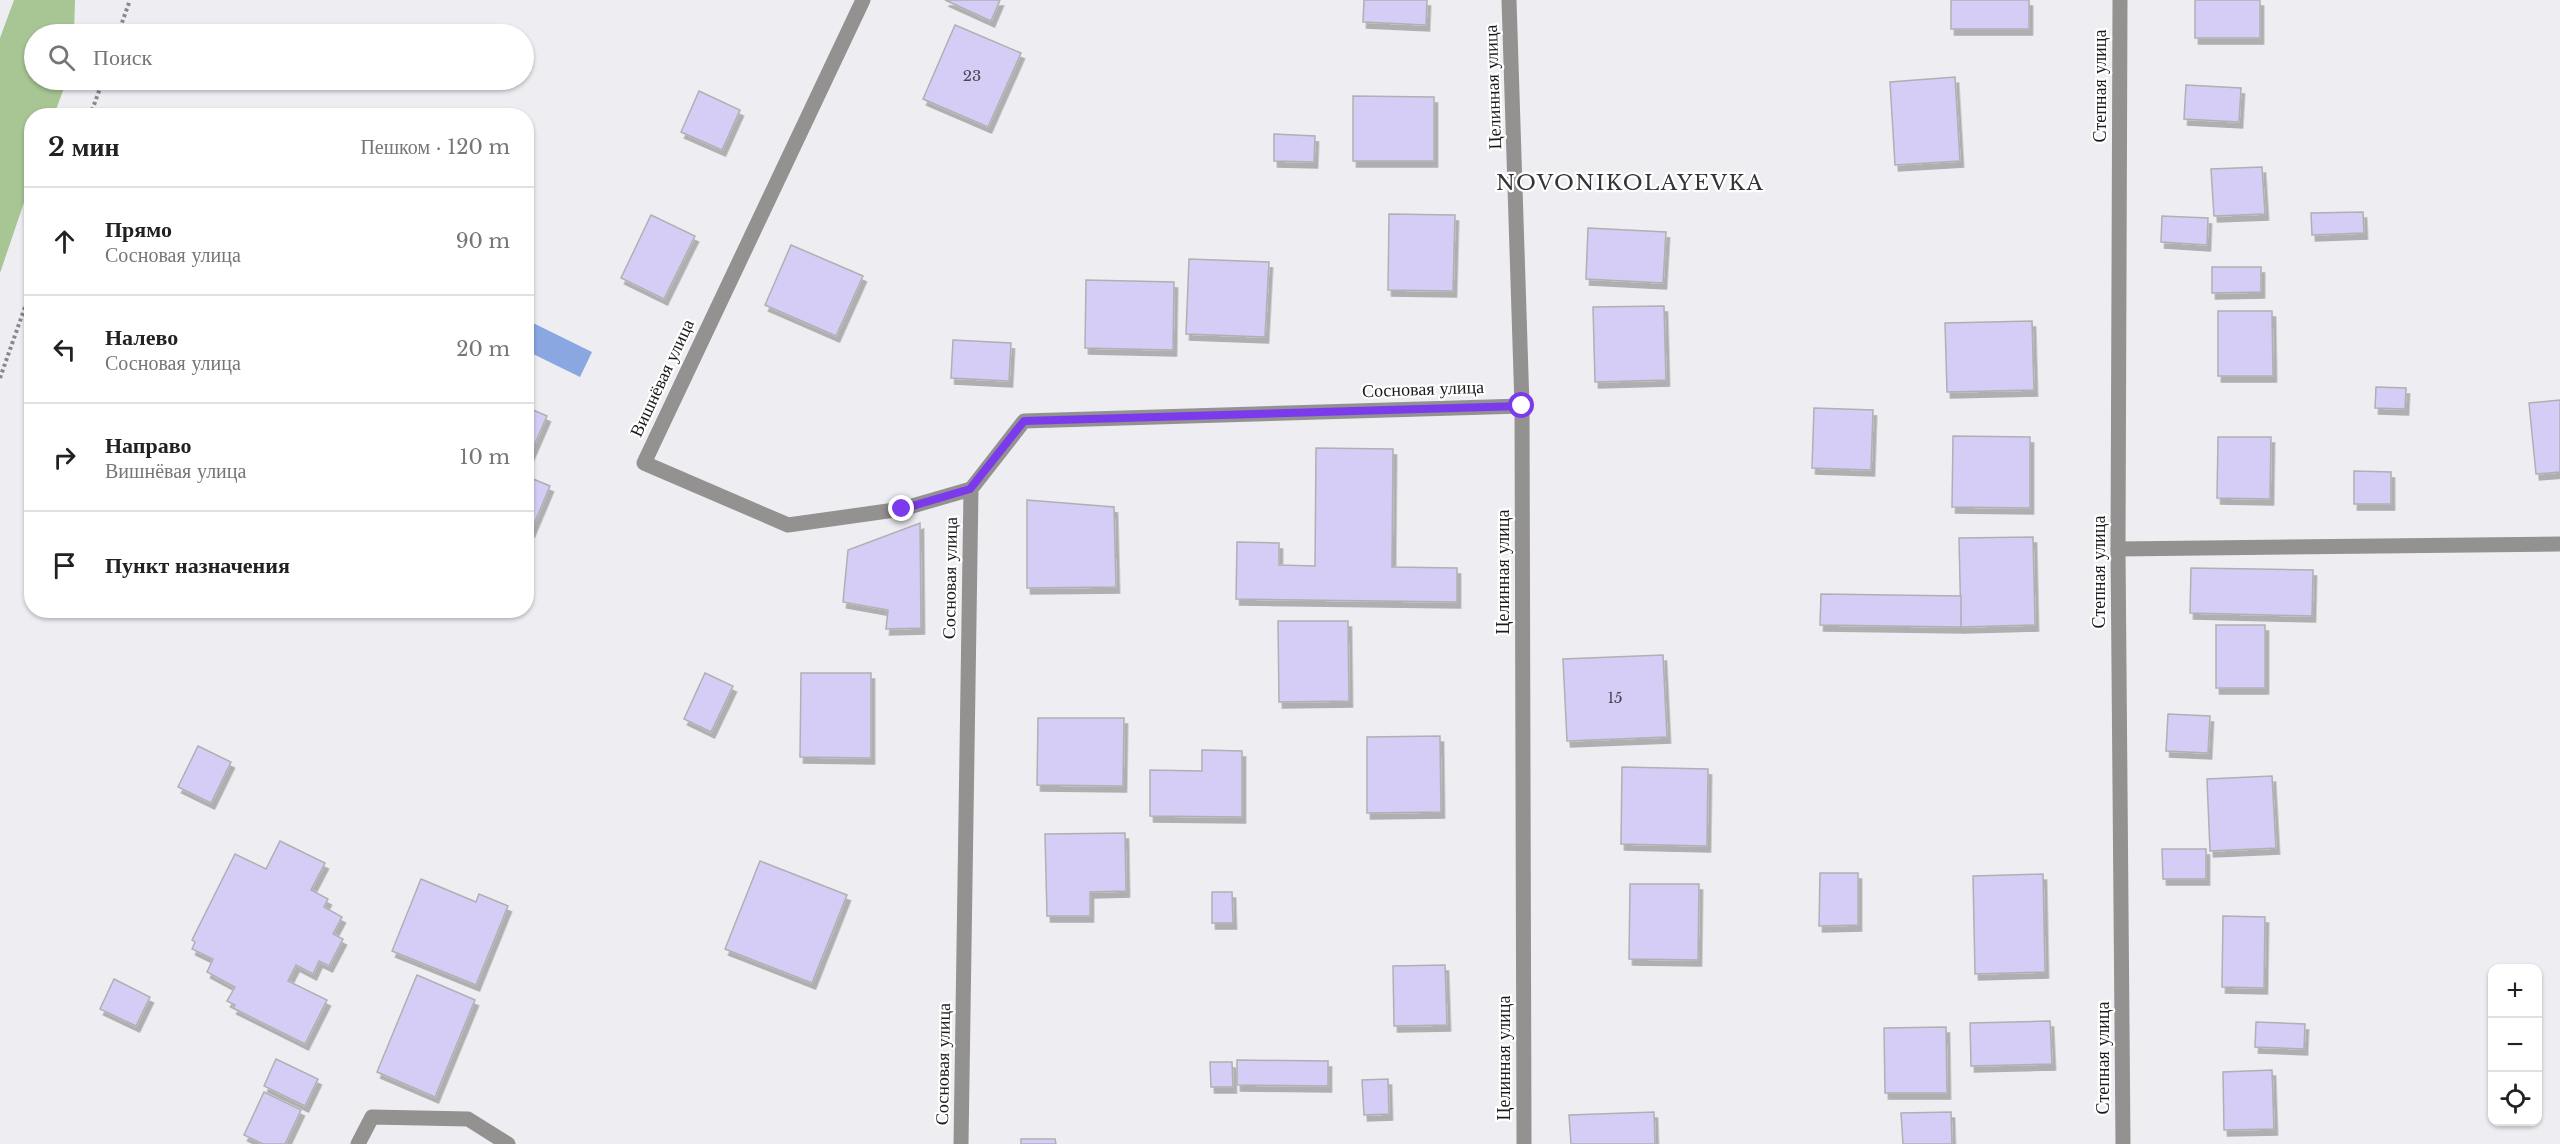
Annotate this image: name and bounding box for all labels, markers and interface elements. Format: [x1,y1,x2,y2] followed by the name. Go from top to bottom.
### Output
[24,24,534,90] search box
[1480,24,1506,150] street label: Целинная улица
[2089,30,2111,142] street label: Степная улица
[45,41,78,74] icon: search
[93,44,152,71] text: Поиск
[963,66,981,85] house number: 23
[48,131,120,163] text: 2 мин
[360,135,510,159] text: Пешком · 120 m
[1496,170,1764,196] district label: NOVONIKOLAYEVKA
[105,216,172,243] text: Прямо
[48,225,81,258] icon: ahead
[456,229,510,253] text: 90 m
[105,243,241,267] text: Сосновая улица
[625,316,699,440] street label: Вишнёвая улица
[105,324,178,351] text: Налево
[48,333,81,366] icon: left
[456,337,510,361] text: 20 m
[105,351,241,375] text: Сосновая улица
[1362,376,1484,402] street label: Сосновая улица
[1508,392,1534,418] route start
[105,432,191,459] text: Направо
[48,441,81,474] icon: right
[460,445,510,469] text: 10 m
[105,459,246,483] text: Вишнёвая улица
[888,495,914,521] route end
[1492,510,1514,634] street label: Целинная улица
[2088,516,2110,628] street label: Степная улица
[938,517,962,639] street label: Сосновая улица
[48,549,81,582] icon: arrive
[105,552,290,579] text: Пункт назначения
[1607,688,1623,707] house number: 15
[2488,964,2542,1126] map controls
[2488,964,2542,1018] button: +
[1493,996,1515,1120] street label: Целинная улица
[2092,1002,2114,1114] street label: Степная улица
[931,1003,955,1125] street label: Сосновая улица
[2488,1018,2542,1072] button: −
[2488,1072,2542,1126] button: locate

